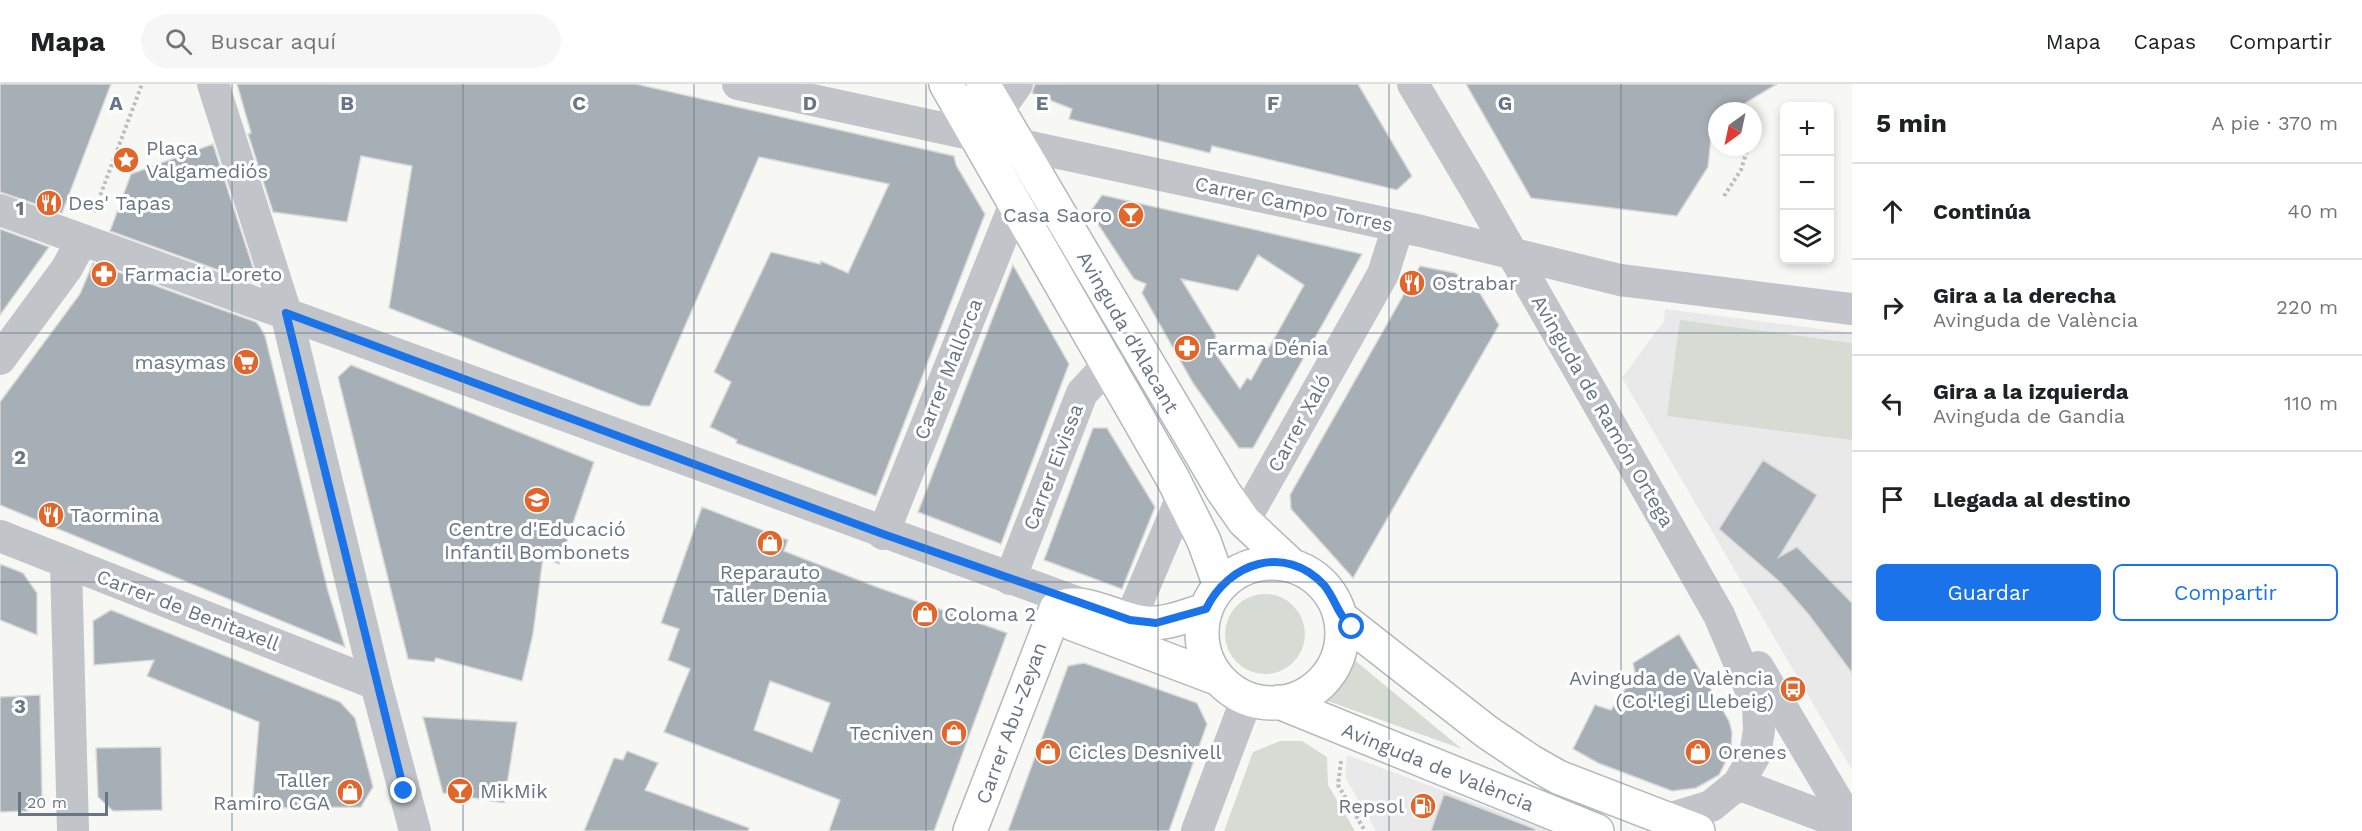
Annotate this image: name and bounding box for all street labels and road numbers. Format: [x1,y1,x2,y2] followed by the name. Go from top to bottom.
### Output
[1193,171,1395,237] street label: Carrer Campo Torres
[1072,247,1184,418] street label: Avinguda d'Alacant
[1527,291,1679,531] street label: Avinguda de Ramón Ortega
[909,295,987,443] street label: Carrer Mallorca
[1262,370,1336,476] street label: Carrer Xaló
[1018,400,1088,534] street label: Carrer Eivissa
[93,564,283,656] street label: Carrer de Benitaxell
[971,639,1051,807] street label: Carrer Abu-Zeyan
[1338,717,1538,817] street label: Avinguda de València

